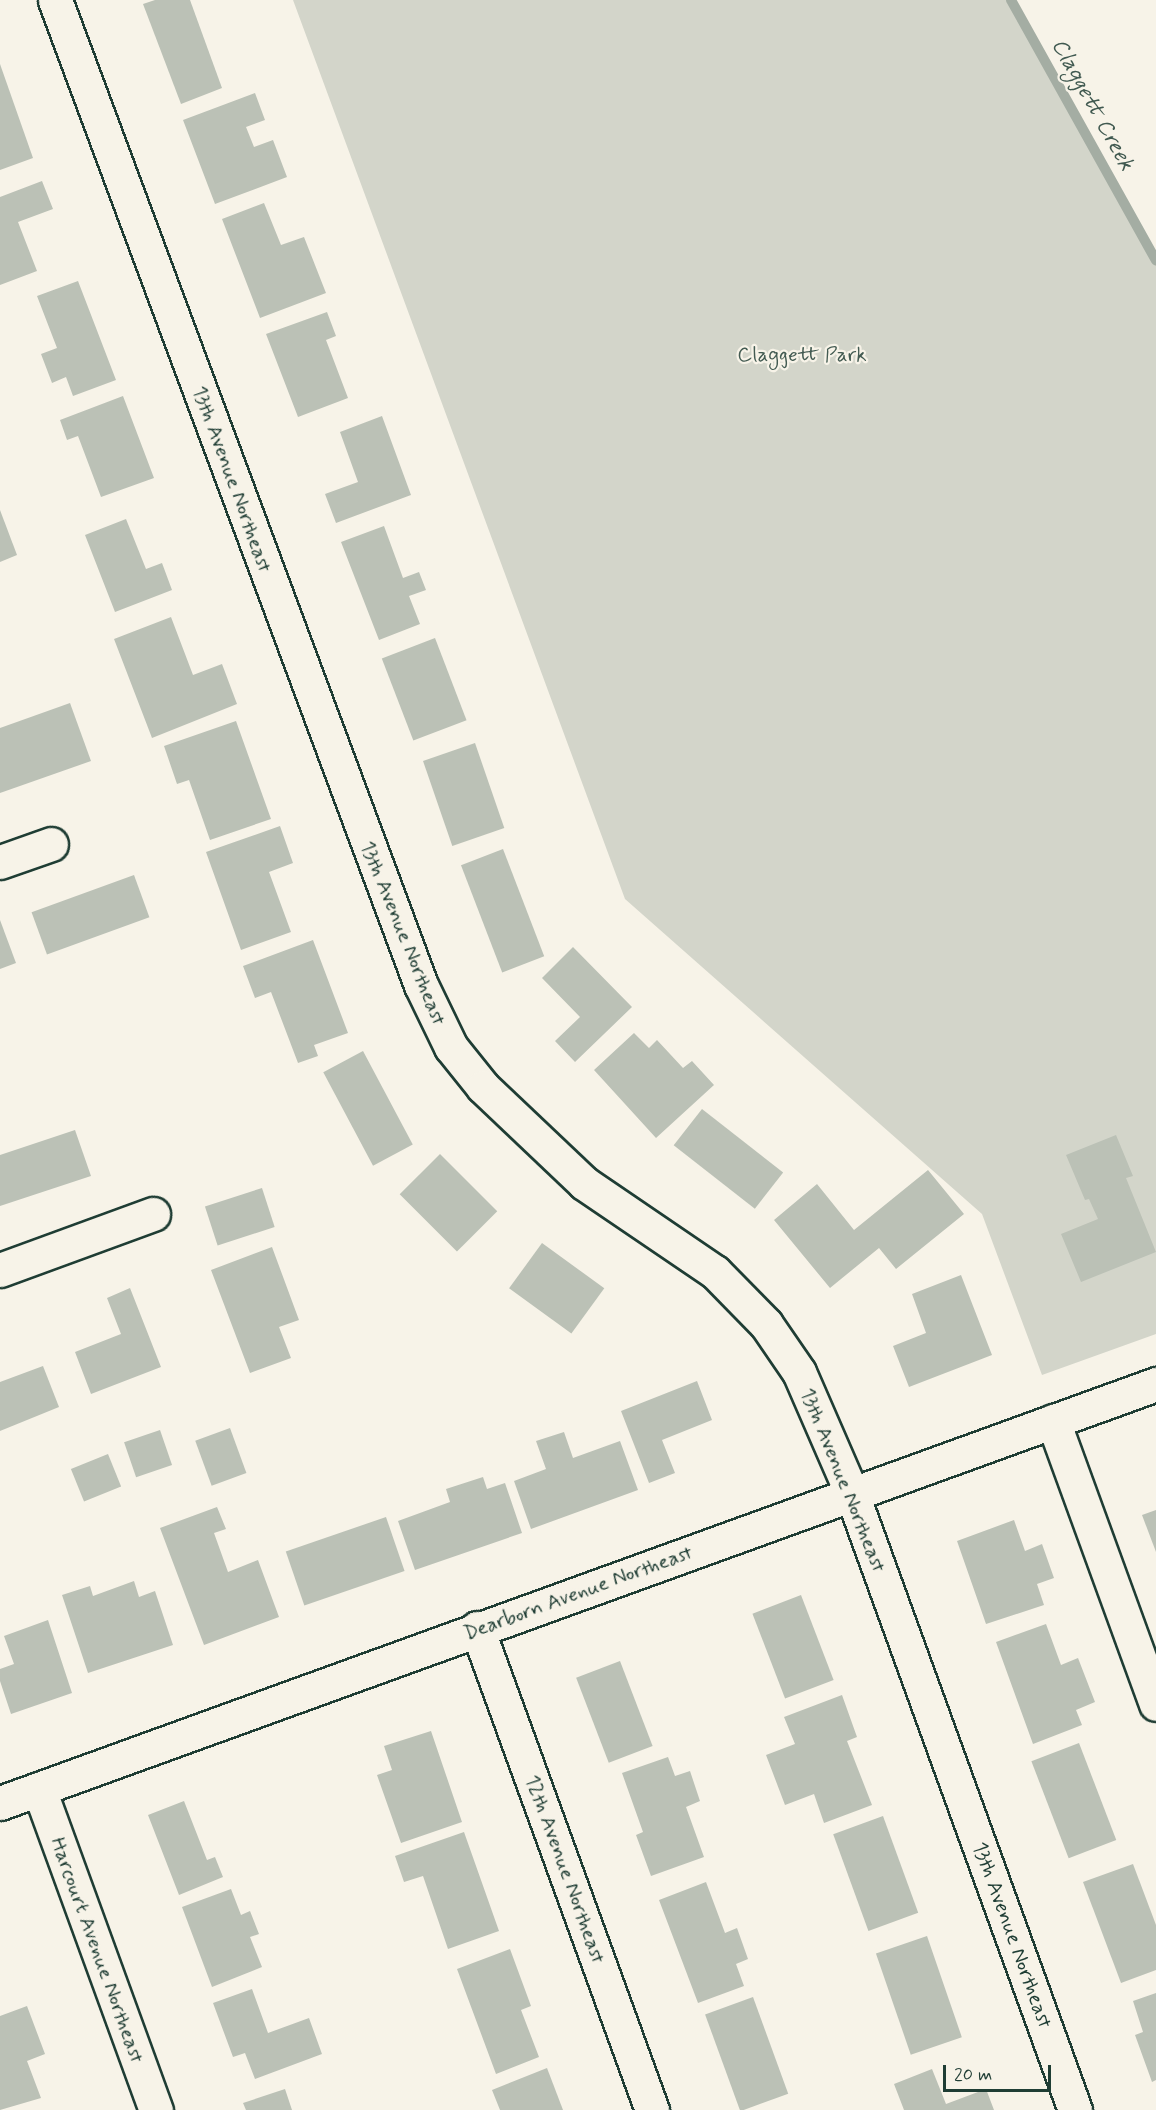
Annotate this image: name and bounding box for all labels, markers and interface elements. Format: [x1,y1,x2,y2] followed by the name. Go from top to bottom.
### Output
[1045,34,1139,176] water label: Claggett Creek
[737,342,867,368] park label: Claggett Park
[186,382,278,576] street label: 13th Avenue Northeast
[354,837,452,1029] street label: 13th Avenue Northeast
[794,1384,892,1576] street label: 13th Avenue Northeast
[459,1540,697,1646] street label: Dearborn Avenue Northeast
[519,1771,611,1967] street label: 12th Avenue Northeast
[44,1833,150,2067] street label: Harcourt Avenue Northeast
[966,1838,1058,2032] street label: 13th Avenue Northeast
[946,2053,1054,2091] scale bar
[954,2063,992,2087] text: 20 m

